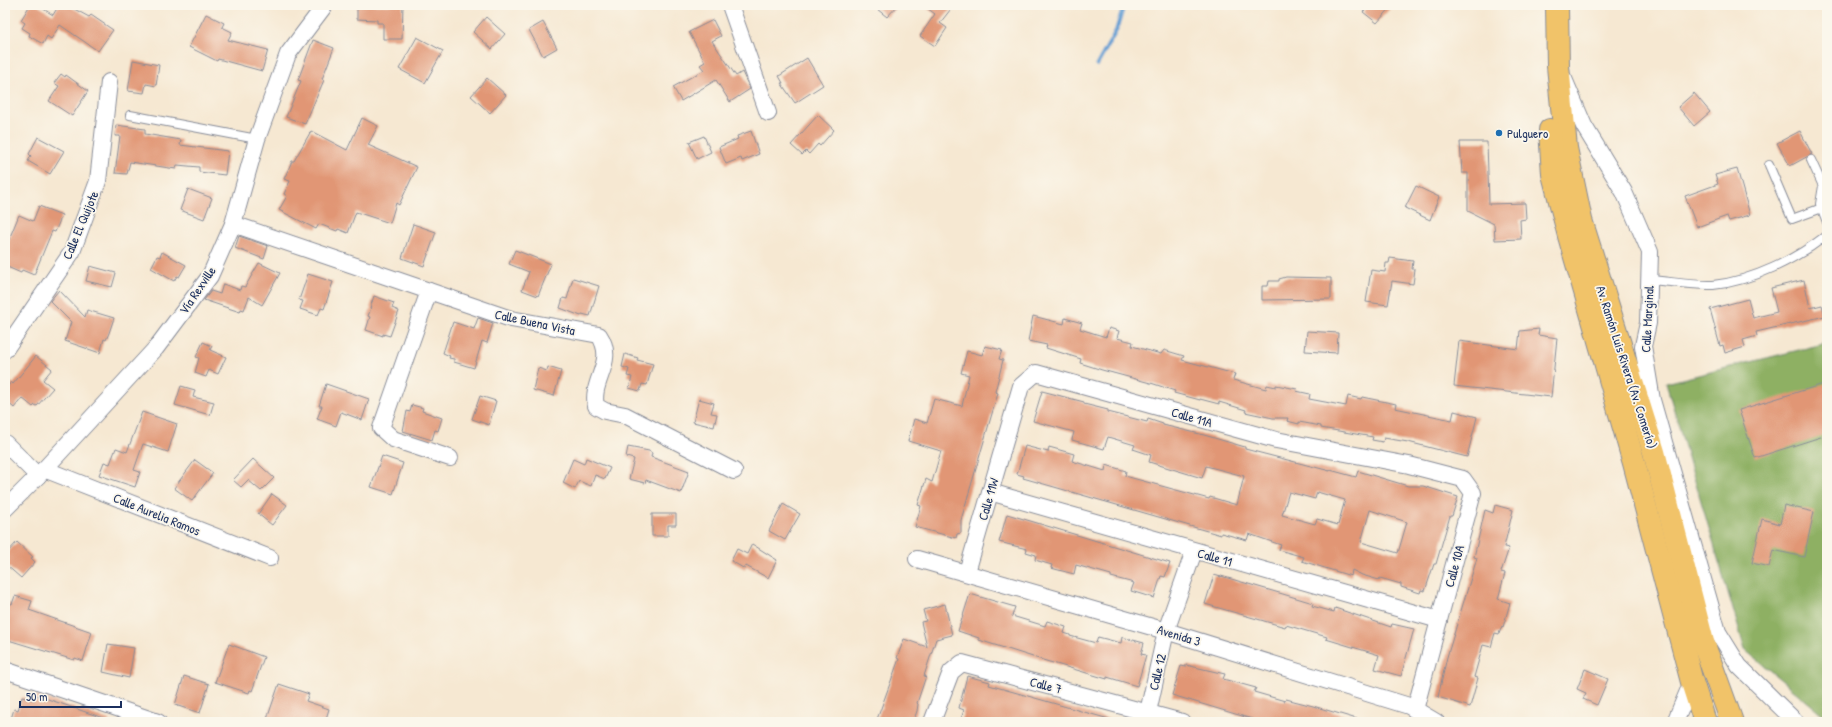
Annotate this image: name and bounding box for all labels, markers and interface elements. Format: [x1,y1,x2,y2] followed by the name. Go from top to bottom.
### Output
[1507,124,1548,142] place label: Pulguero
[1494,128,1504,138] marker: Pulguero
[58,188,102,262] street label: Calle El Quijote
[174,263,220,317] street label: Vía Rexville
[1592,283,1662,451] street label: Av. Ramón Luis Rivera (Av. Comerío)
[1636,285,1658,353] street label: Calle Marginal
[493,305,577,339] street label: Calle Buena Vista
[1169,403,1215,432] street label: Calle 11A
[973,476,1003,522] street label: Calle 11W
[111,488,203,540] street label: Calle Aurelia Ramos
[1440,542,1468,589] street label: Calle 10A
[1195,543,1235,571] street label: Calle 11
[1155,620,1203,650] street label: Avenida 3
[1144,652,1170,692] street label: Calle 12
[1028,672,1064,698] street label: Calle 7
[20,683,121,709] scale bar
[26,688,47,705] text: 50 m

